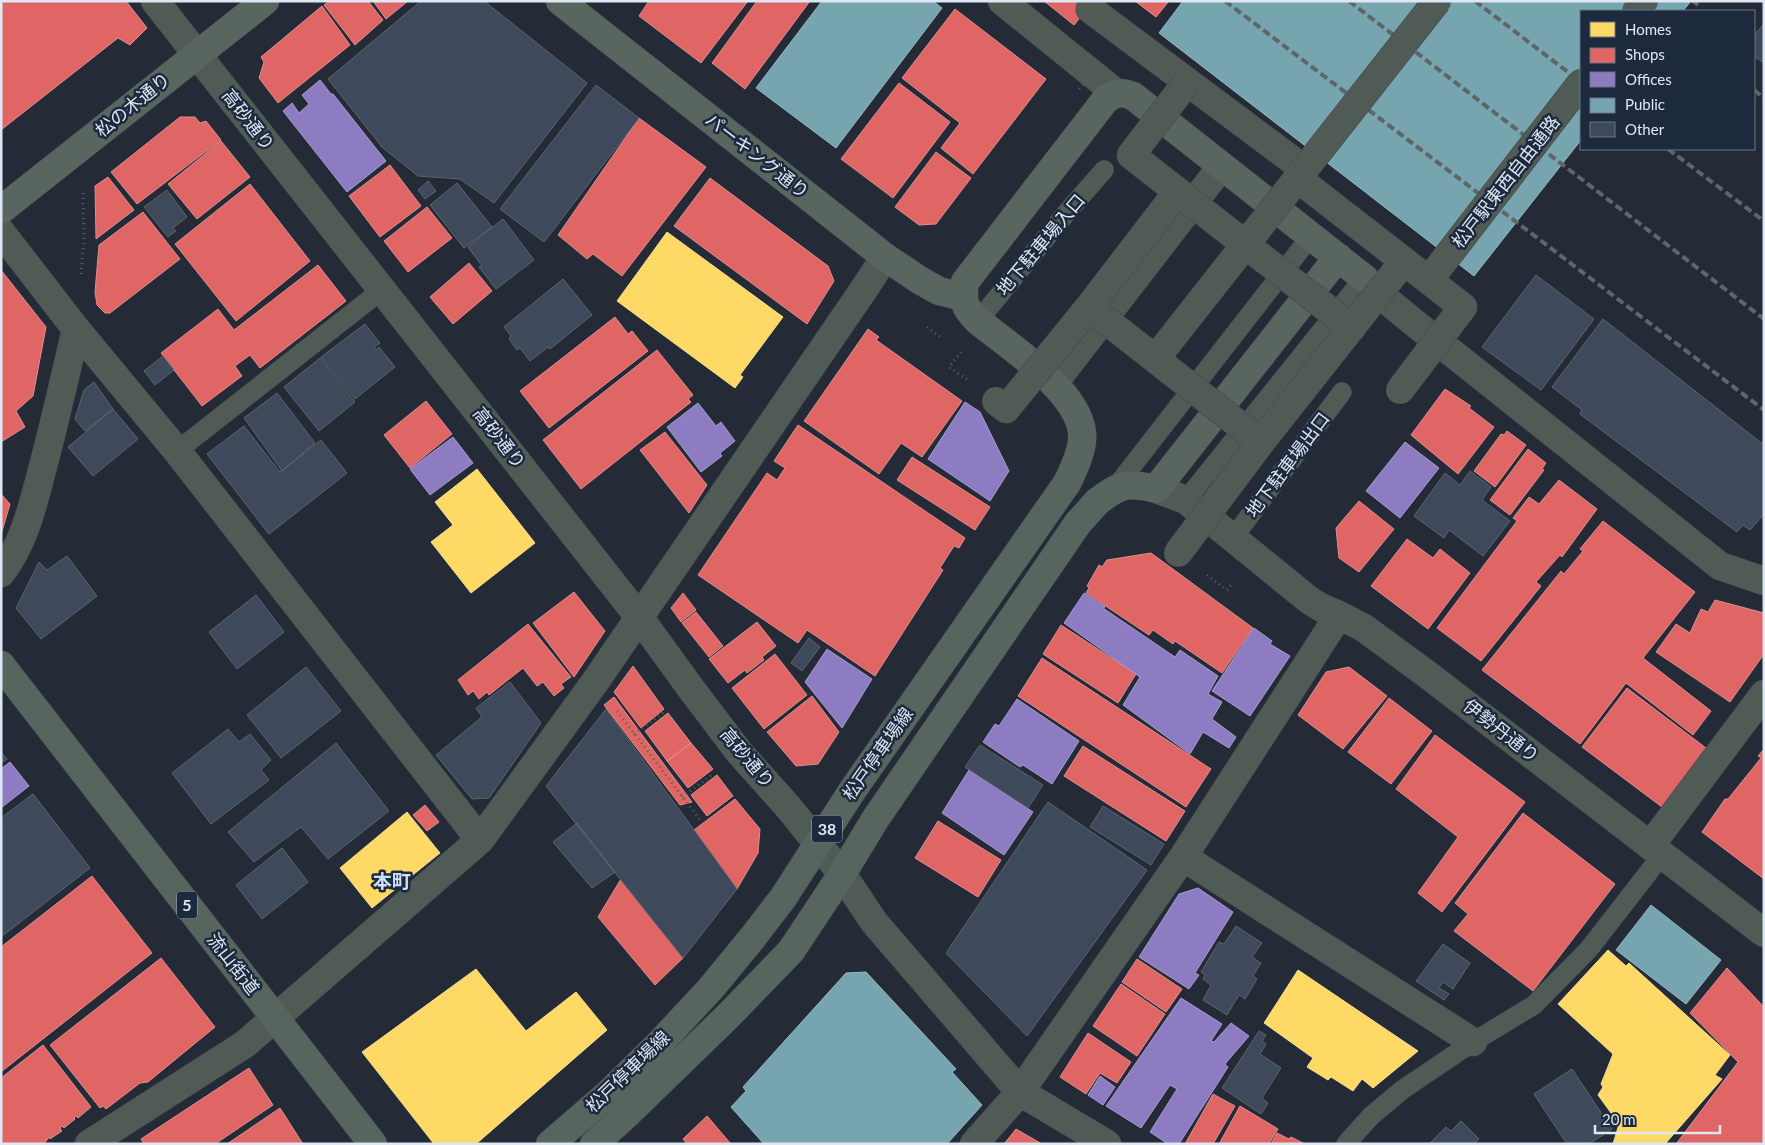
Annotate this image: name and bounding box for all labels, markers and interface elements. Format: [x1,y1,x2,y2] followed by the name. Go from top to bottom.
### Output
[1580,10,1755,150] legend
[1625,20,1671,38] text: Homes
[1625,45,1665,63] text: Shops
[90,67,174,141] street label: 松の木通り
[1625,70,1672,88] text: Offices
[218,84,280,155] street label: 高砂通り
[1625,95,1665,113] text: Public
[701,108,814,203] street label: パーキング通り
[1447,111,1564,252] street label: 松戸駅東西自由通路
[1625,120,1665,138] text: Other
[991,189,1089,300] street label: 地下駐車場入口
[469,402,531,473] street label: 高砂通り
[1241,407,1334,521] street label: 地下駐車場出口
[1459,694,1544,767] street label: 伊勢丹通り
[837,703,917,804] street label: 松戸停車場線
[716,723,779,792] street label: 高砂通り
[812,816,842,842] road number: 38
[373,869,411,892] district label: 本町
[177,892,197,918] road number: 5
[203,928,265,999] street label: 流山街道
[581,1026,674,1117] street label: 松戸停車場線
[1595,1102,1720,1134] scale bar
[1602,1110,1636,1128] text: 20 m

